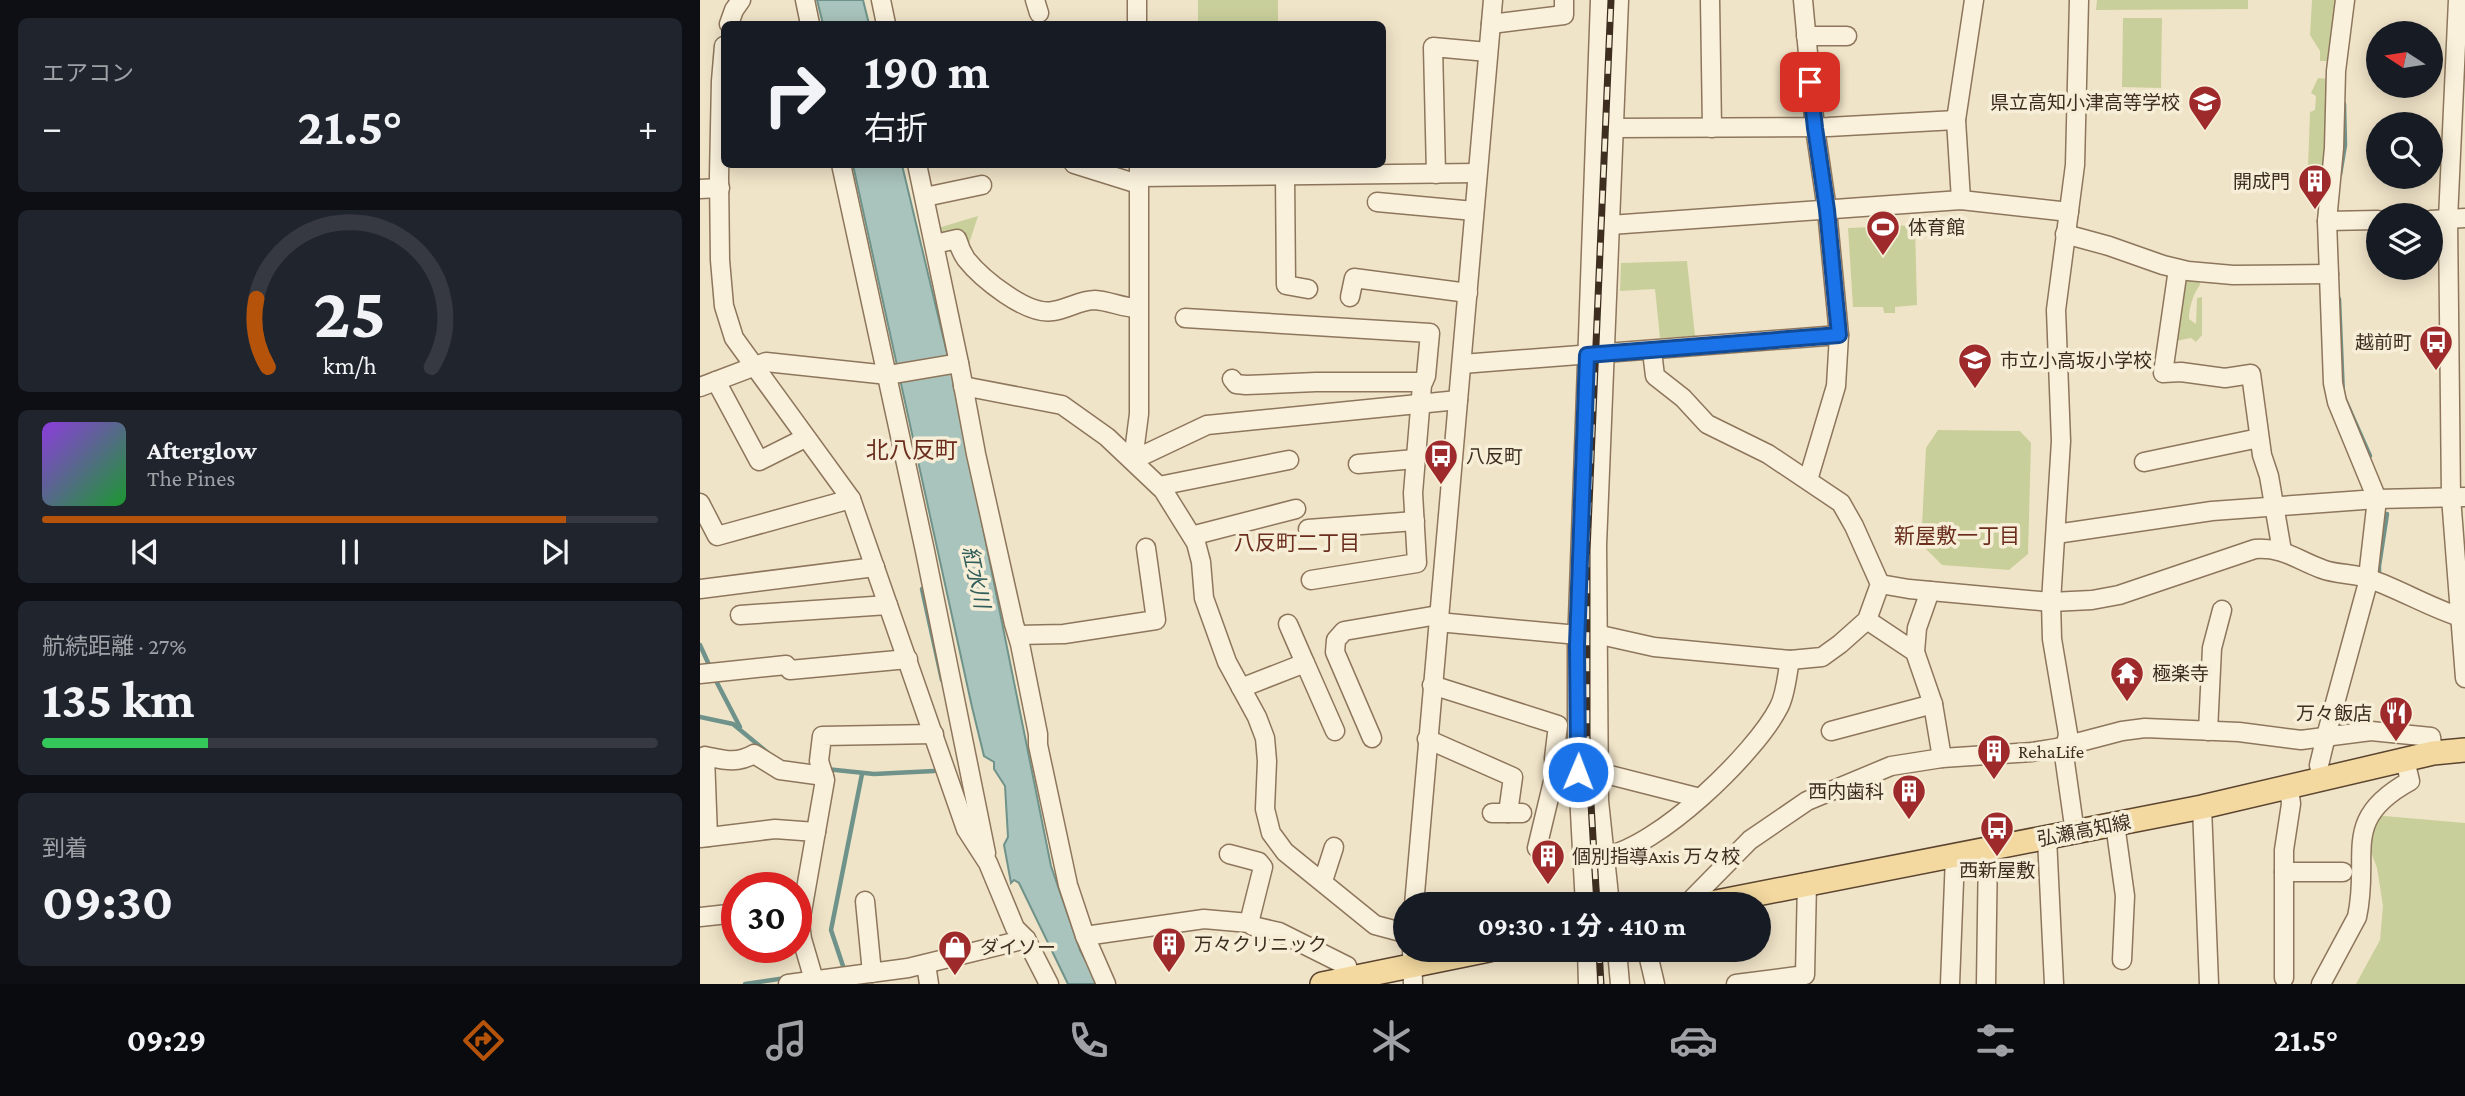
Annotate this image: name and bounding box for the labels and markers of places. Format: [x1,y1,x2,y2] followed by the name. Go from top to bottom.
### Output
[1780,52,1840,112] pin
[2186,83,2224,132] school or university icon: 県立高知小津高等学校
[1990,92,2180,113] place label: 県立高知小津高等学校
[2296,162,2334,211] building icon: 開成門
[2233,171,2290,192] place label: 開成門
[1864,208,1902,257] sports icon: 体育館
[1908,217,1965,238] place label: 体育館
[2417,323,2455,372] bus stop icon: 越前町
[2355,332,2412,353] place label: 越前町
[1956,341,1994,390] school or university icon: 市立小高坂小学校
[2000,350,2152,371] place label: 市立小高坂小学校
[1422,437,1460,486] bus stop icon: 八反町
[1466,446,1523,467] place label: 八反町
[2108,654,2146,703] temple icon: 極楽寺
[2152,663,2209,684] place label: 極楽寺
[2377,694,2415,743] restaurant icon: 万々飯店
[2296,703,2372,724] place label: 万々飯店
[1975,732,2013,781] building icon: RehaLife
[2018,741,2084,762] place label: RehaLife
[1890,772,1928,821] building icon: 西内歯科
[1808,781,1884,802] place label: 西内歯科
[1978,809,2016,858] bus stop icon: 西新屋敷
[1529,837,1567,886] building icon: 個別指導Axis 万々校
[1572,846,1740,867] place label: 個別指導Axis 万々校
[1959,860,2035,881] place label: 西新屋敷
[1150,925,1188,974] building icon: 万々クリニック
[936,928,974,977] shop icon: ダイソー
[1194,934,1327,955] place label: 万々クリニック
[980,937,1056,958] place label: ダイソー

